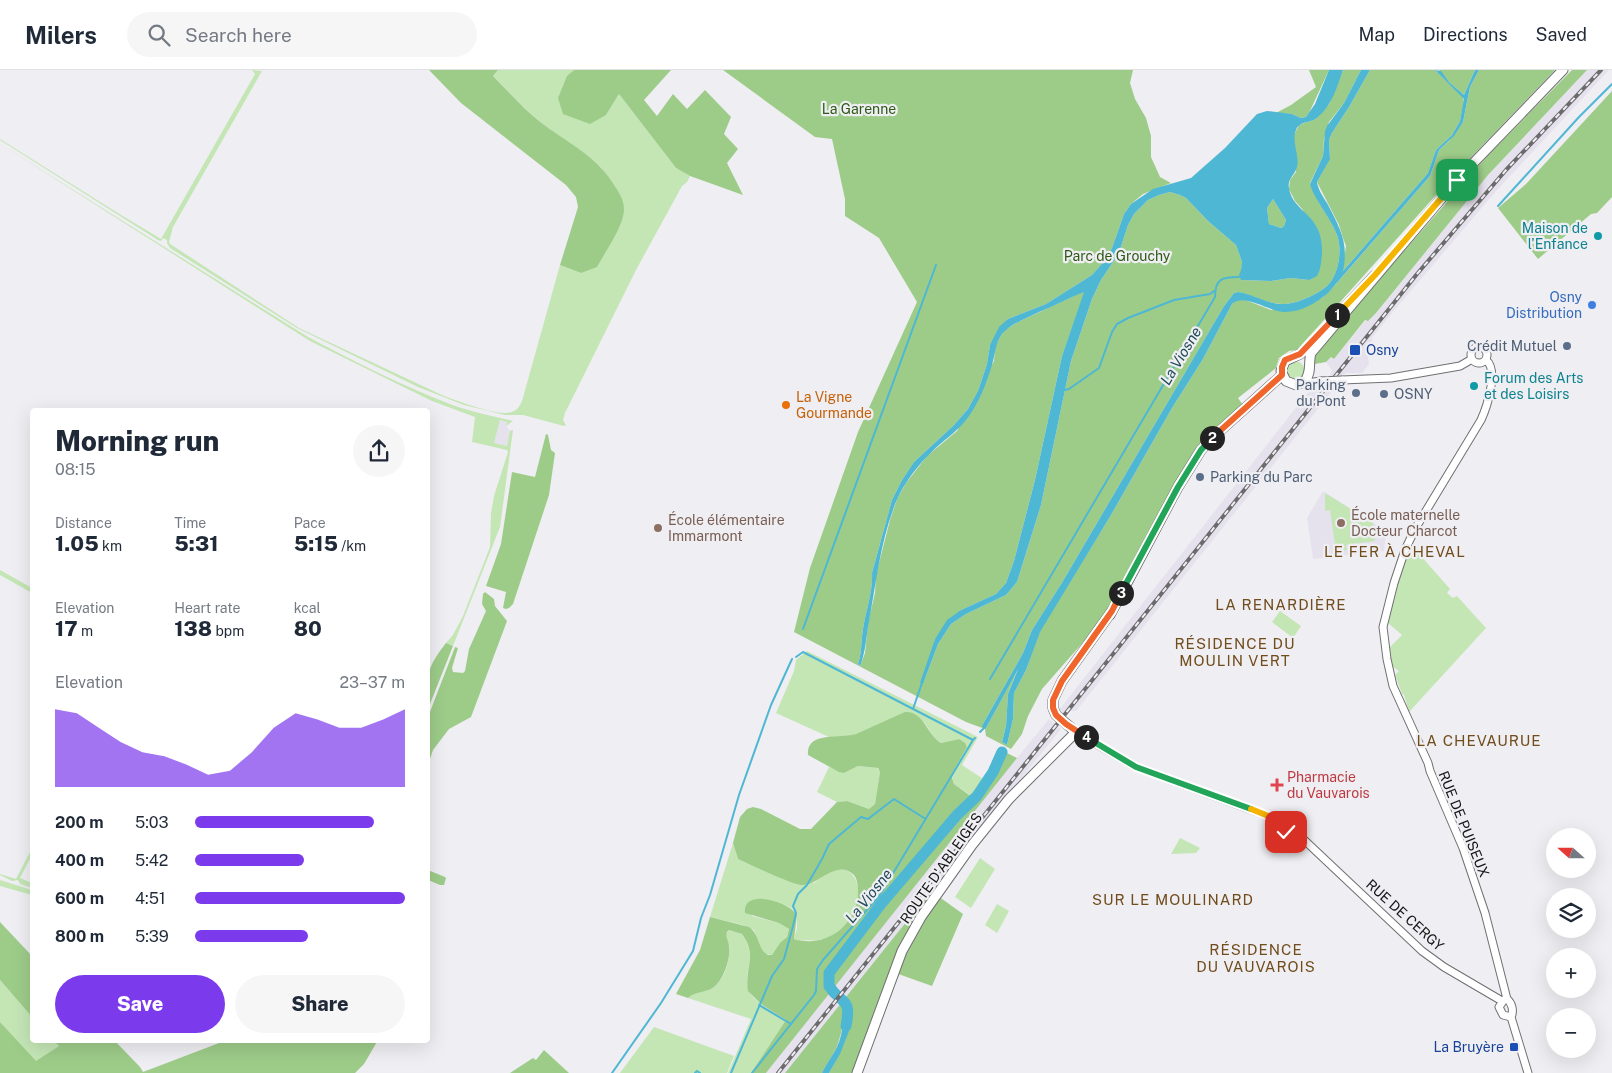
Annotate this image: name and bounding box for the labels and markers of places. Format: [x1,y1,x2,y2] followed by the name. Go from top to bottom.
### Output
[1436,159,1478,201] pin
[1522,220,1588,252] place label: Maison de l'Enfance
[1592,230,1604,242] marker: Maison de l'Enfance
[1506,289,1583,321] place label: Osny Distribution
[1586,299,1598,311] marker: Osny Distribution
[1324,302,1350,328] pin: 1
[1467,338,1557,354] place label: Crédit Mutuel
[1561,340,1573,352] marker: Crédit Mutuel
[1366,342,1399,358] place label: Osny
[1348,343,1362,357] marker: Osny
[1484,370,1583,402] place label: Forum des Arts et des Loisirs
[1296,377,1346,409] place label: Parking du Pont
[1468,380,1480,392] marker: Forum des Arts et des Loisirs
[1394,386,1433,402] place label: OSNY
[1350,387,1362,399] marker: Parking du Pont
[1378,388,1390,400] marker: OSNY
[796,389,872,421] place label: La Vigne Gourmande
[780,399,792,411] marker: La Vigne Gourmande
[1200,426,1224,450] pin: 2
[1210,469,1313,485] place label: Parking du Parc
[1194,471,1206,483] marker: Parking du Parc
[1351,506,1460,539] place label: École maternelle Docteur Charcot
[668,511,785,544] place label: École élémentaire Immarmont
[1335,517,1347,529] marker: École maternelle Docteur Charcot
[652,522,664,534] marker: École élémentaire Immarmont
[1108,580,1134,606] pin: 3
[1074,724,1098,750] pin: 4
[1287,769,1370,801] place label: Pharmacie du Vauvarois
[1271,779,1283,791] marker: Pharmacie du Vauvarois
[1265,811,1307,853] pin
[1433,1039,1504,1055] place label: La Bruyère
[1508,1041,1520,1053] marker: La Bruyère

